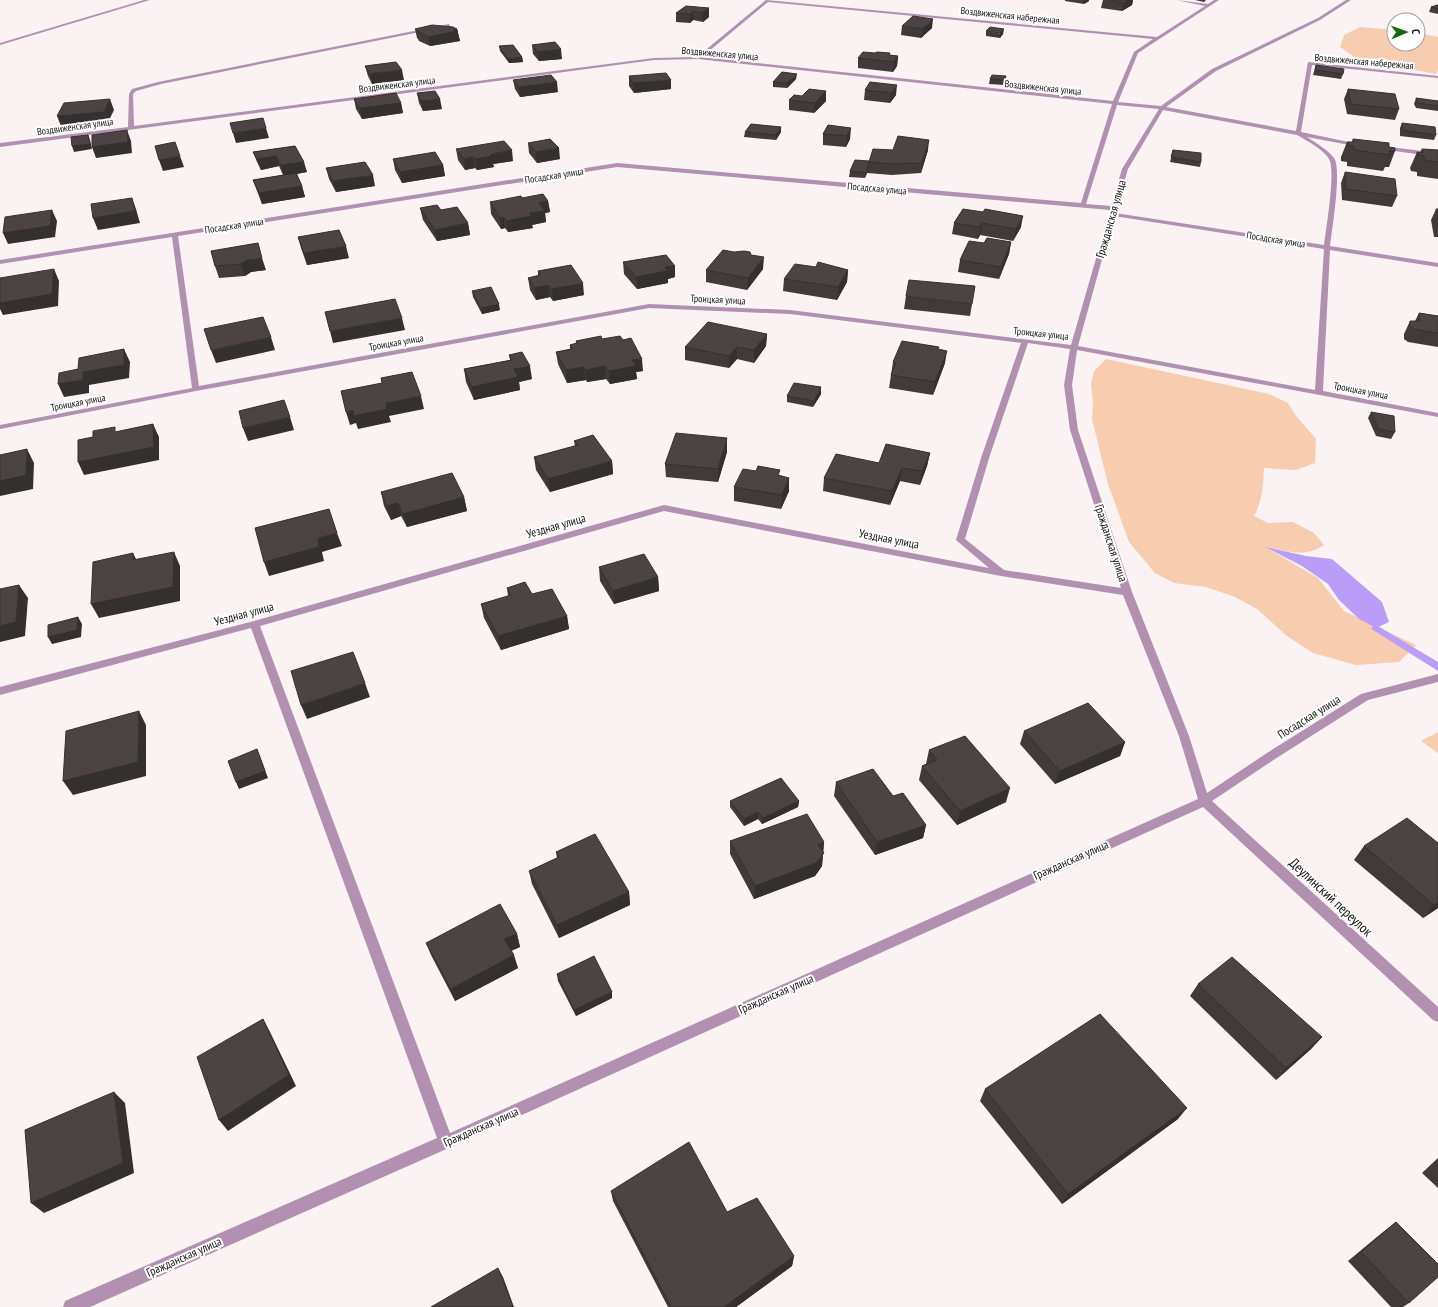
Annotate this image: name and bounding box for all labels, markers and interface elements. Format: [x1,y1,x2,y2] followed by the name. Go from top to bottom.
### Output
[960,4,1060,27] street label: Воздвиженская набережная
[1386,12,1426,52] north arrow
[1409,29,1423,34] text: С
[681,44,759,63] street label: Воздвиженская улица
[1314,51,1414,72] street label: Воздвиженская набережная
[358,73,436,96] street label: Воздвиженская улица
[1004,77,1082,98] street label: Воздвиженская улица
[36,115,114,138] street label: Воздвиженская улица
[524,164,584,187] street label: Посадская улица
[1092,178,1129,260] street label: Гражданская улица
[847,179,907,198] street label: Посадская улица
[204,214,264,237] street label: Посадская улица
[1246,228,1306,251] street label: Посадская улица
[690,292,746,307] street label: Троицкая улица
[1013,324,1069,343] street label: Троицкая улица
[368,331,424,354] street label: Троицкая улица
[1332,379,1389,402] street label: Троицкая улица
[50,391,107,414] street label: Троицкая улица
[1092,502,1131,584] street label: Гражданская улица
[525,510,587,541] street label: Уездная улица
[858,525,921,552] street label: Уездная улица
[213,598,275,629] street label: Уездная улица
[1275,691,1343,742] street label: Посадская улица
[1031,836,1111,883] street label: Гражданская улица
[1286,854,1377,941] street label: Деулинский переулок
[736,970,816,1017] street label: Гражданская улица
[441,1103,521,1150] street label: Гражданская улица
[144,1233,224,1280] street label: Гражданская улица

